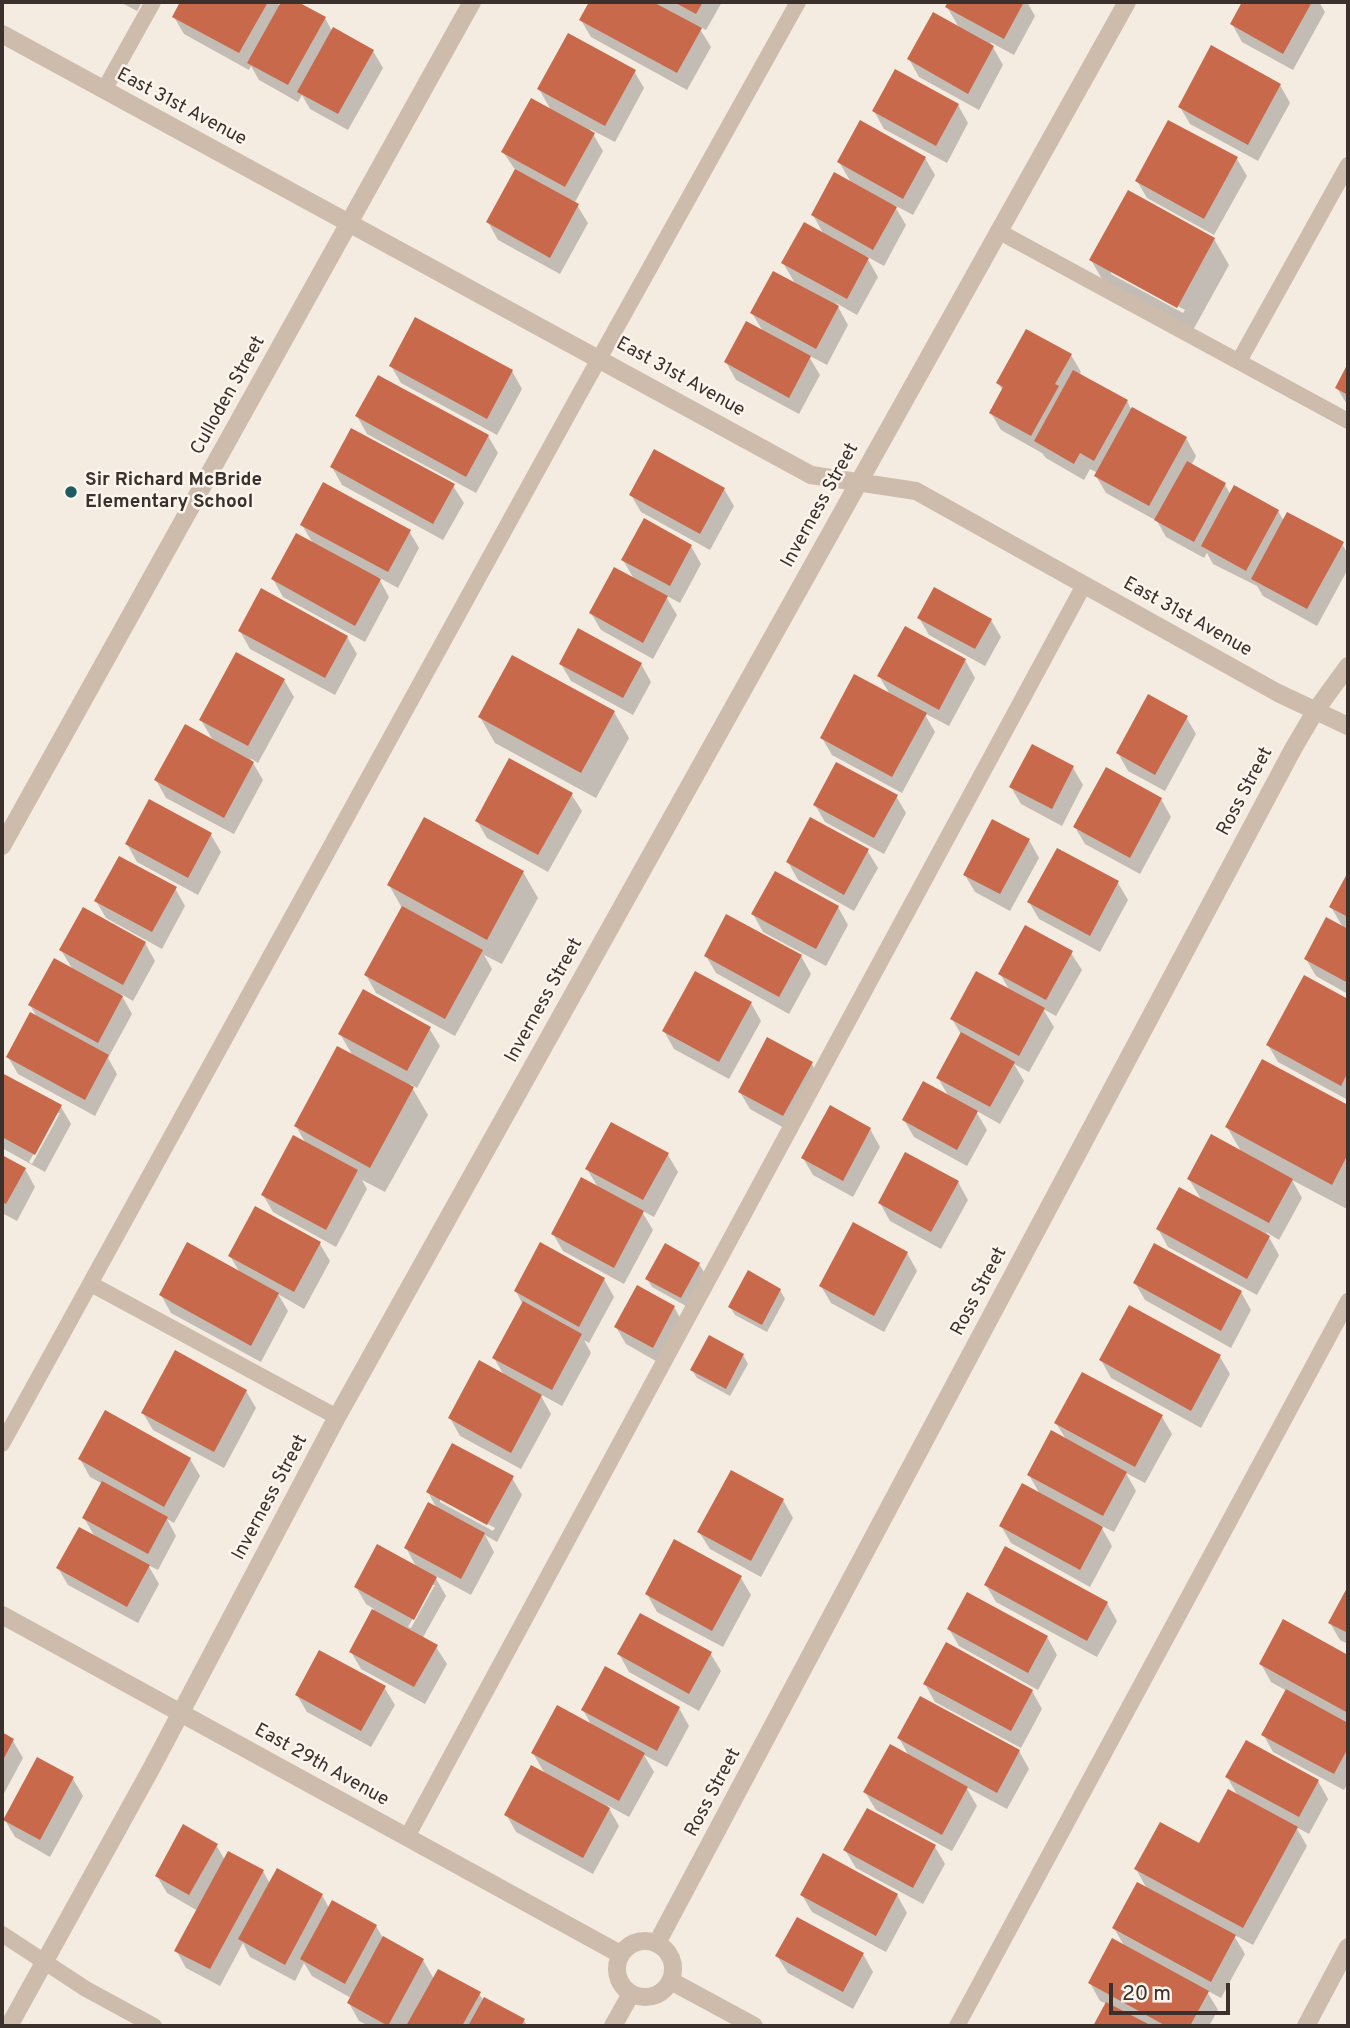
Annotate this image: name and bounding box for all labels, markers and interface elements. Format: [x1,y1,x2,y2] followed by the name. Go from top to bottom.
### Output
[112,64,250,152] street label: East 31st Avenue
[187,333,271,459] street label: Culloden Street
[612,333,748,423] street label: East 31st Avenue
[777,440,865,572] street label: Inverness Street
[85,470,262,514] place label: Sir Richard McBride Elementary School
[63,484,79,500] marker: Sir Richard McBride Elementary School
[1119,573,1255,663] street label: East 31st Avenue
[1213,744,1279,840] street label: Ross Street
[501,935,589,1067] street label: Inverness Street
[947,1244,1013,1340] street label: Ross Street
[228,1431,314,1565] street label: Inverness Street
[250,1720,392,1812] street label: East 29th Avenue
[681,1745,747,1841] street label: Ross Street
[1112,1968,1233,2012] scale bar
[1122,1981,1171,2008] text: 20 m

